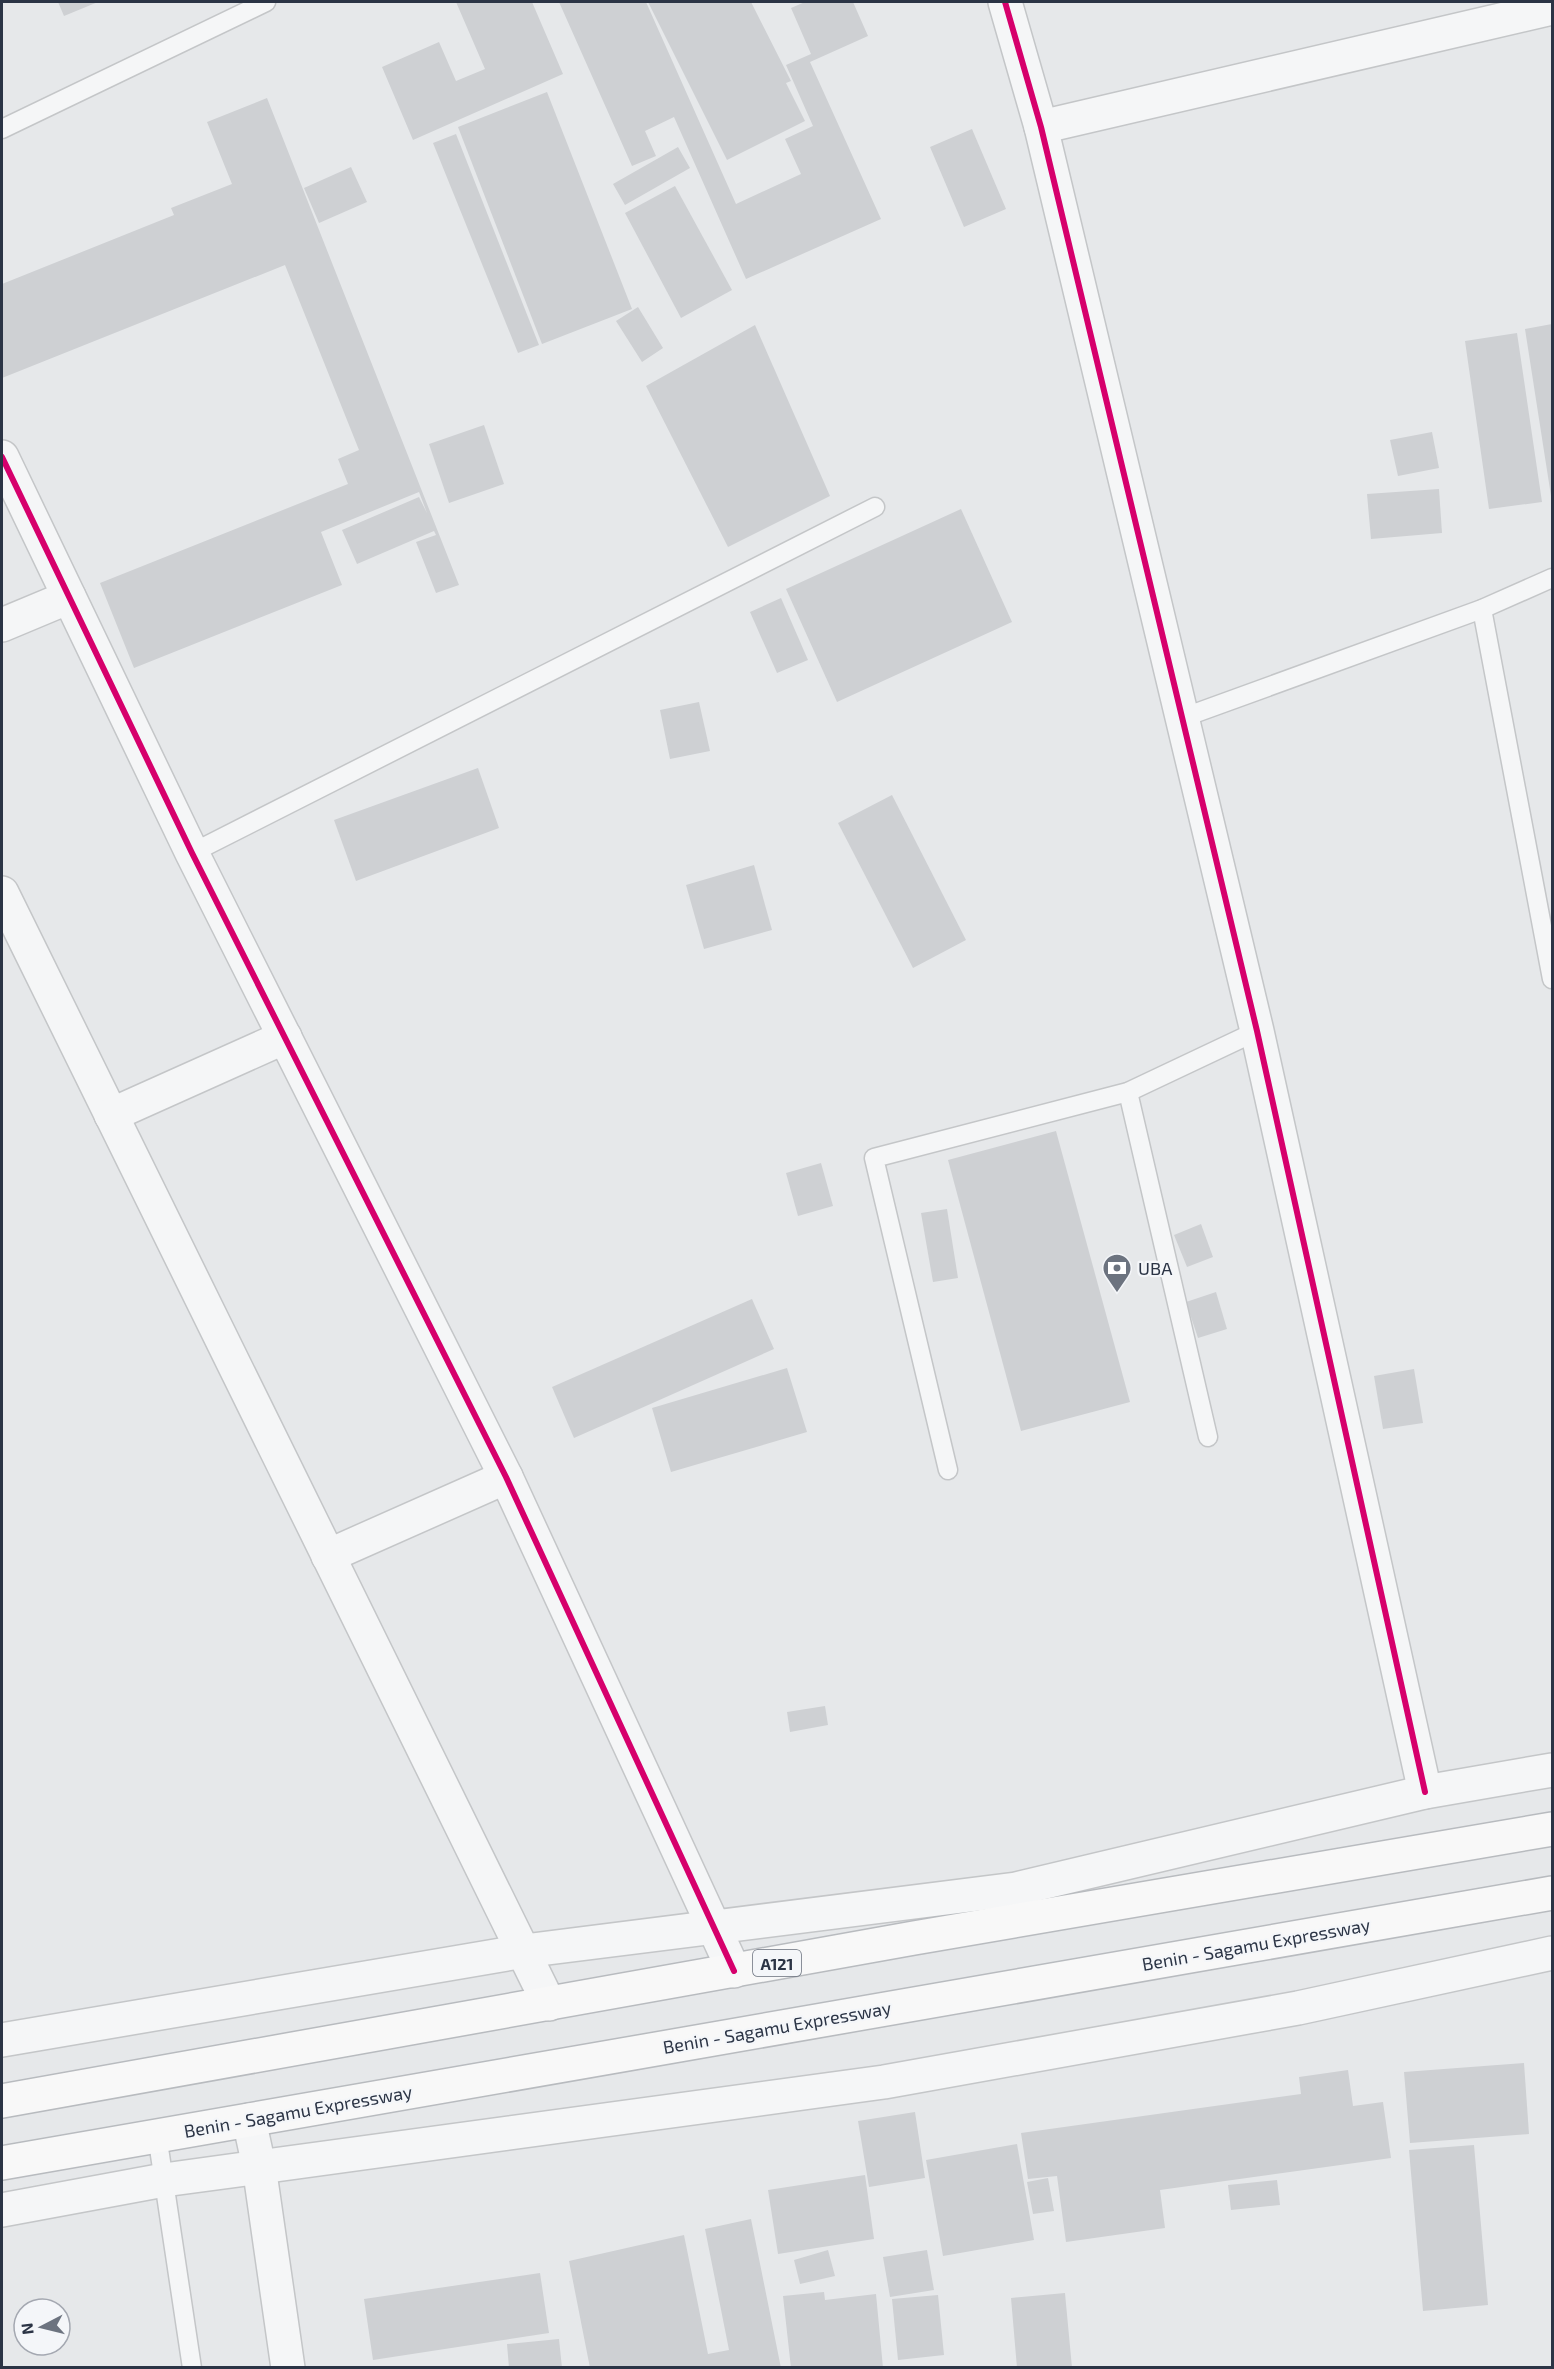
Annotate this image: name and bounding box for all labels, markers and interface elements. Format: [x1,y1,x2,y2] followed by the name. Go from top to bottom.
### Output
[1101,1252,1133,1294] bank icon: UBA
[1138,1257,1173,1279] place label: UBA
[1140,1913,1372,1975] street label: Benin - Sagamu Expressway
[753,1950,801,1976] road number: A121
[661,1996,893,2058] street label: Benin - Sagamu Expressway
[182,2080,414,2142] street label: Benin - Sagamu Expressway
[12,2297,72,2357] north arrow
[16,2322,37,2336] text: N

